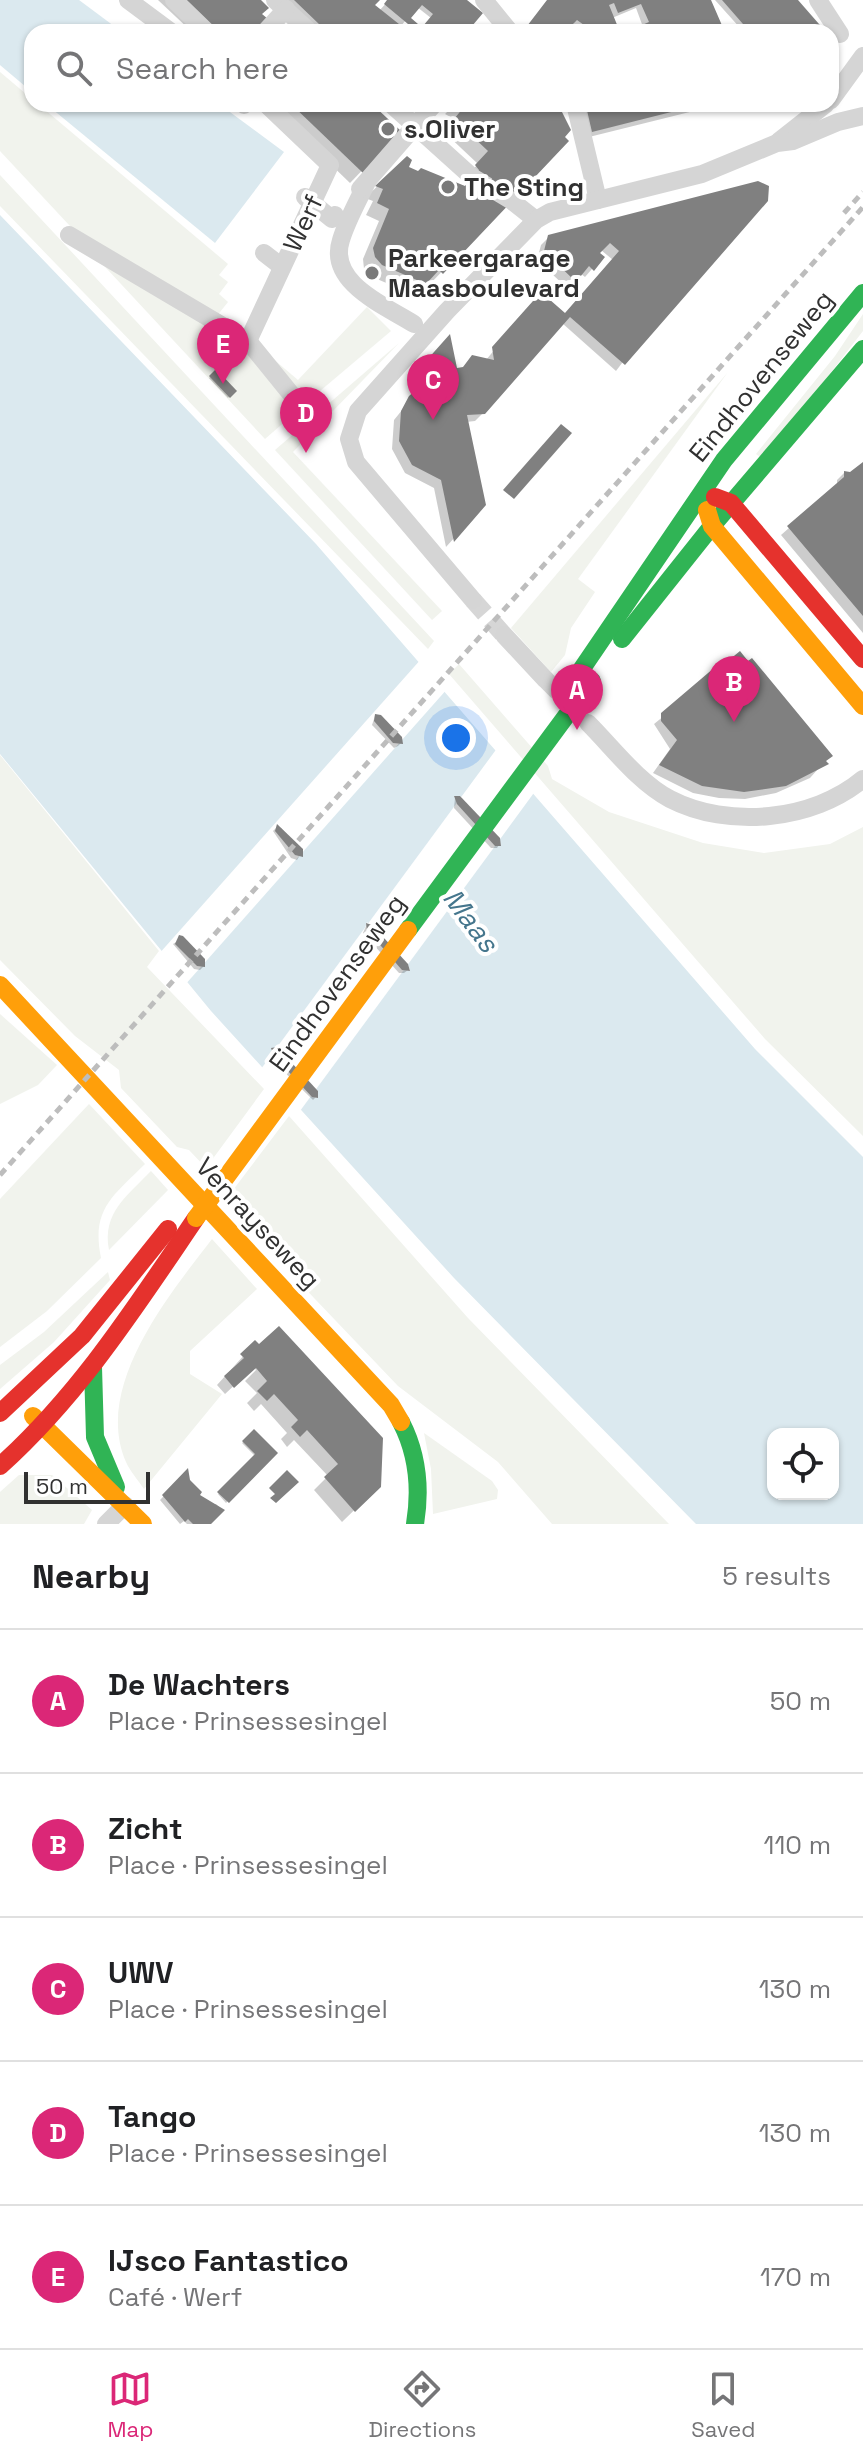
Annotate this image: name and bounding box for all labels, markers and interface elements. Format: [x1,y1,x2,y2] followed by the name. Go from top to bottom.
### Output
[24,24,839,112] search box
[52,46,96,90] icon: search
[116,49,289,88] text: Search here
[404,112,496,146] place label: s.Oliver
[379,120,397,138] marker: s.Oliver
[464,170,584,204] place label: The Sting
[439,178,457,196] marker: The Sting
[275,189,331,257] street label: Werf
[388,241,580,305] place label: Parkeergarage Maasboulevard
[363,264,381,282] marker: Parkeergarage Maasboulevard
[681,283,841,469] street label: Eindhovenseweg
[197,318,249,384] pin: E
[407,354,459,420] pin: C
[280,387,332,453] pin: D
[708,656,760,722] pin: B
[551,664,603,730] pin: A
[436,718,476,758] your location
[435,881,508,960] water label: Maas
[261,887,413,1079] street label: Eindhovenseweg
[188,1150,328,1296] street label: Venrayseweg
[767,1428,839,1500] map controls
[767,1428,839,1500] button: locate
[24,1468,150,1504] scale bar
[36,1472,88,1500] text: 50 m
[32,1555,150,1598] text: Nearby
[722,1559,831,1593] text: 5 results
[108,1665,290,1704] text: De Wachters
[50,1684,66,1718] text: A
[770,1684,831,1718] text: 50 m
[108,1704,388,1738] text: Place · Prinsessesingel
[108,1809,183,1848] text: Zicht
[49,1828,67,1862] text: B
[764,1828,831,1862] text: 110 m
[108,1848,388,1882] text: Place · Prinsessesingel
[108,1953,174,1992] text: UWV
[50,1972,66,2006] text: C
[759,1972,831,2006] text: 130 m
[108,1992,388,2026] text: Place · Prinsessesingel
[108,2097,196,2136] text: Tango
[49,2116,67,2150] text: D
[759,2116,831,2150] text: 130 m
[108,2136,388,2170] text: Place · Prinsessesingel
[108,2241,349,2280] text: IJsco Fantastico
[51,2260,65,2294] text: E
[760,2260,831,2294] text: 170 m
[108,2280,242,2314] text: Café · Werf
[108,2367,153,2443] tab: Map
[368,2367,476,2443] tab: Directions
[691,2367,755,2443] tab: Saved

